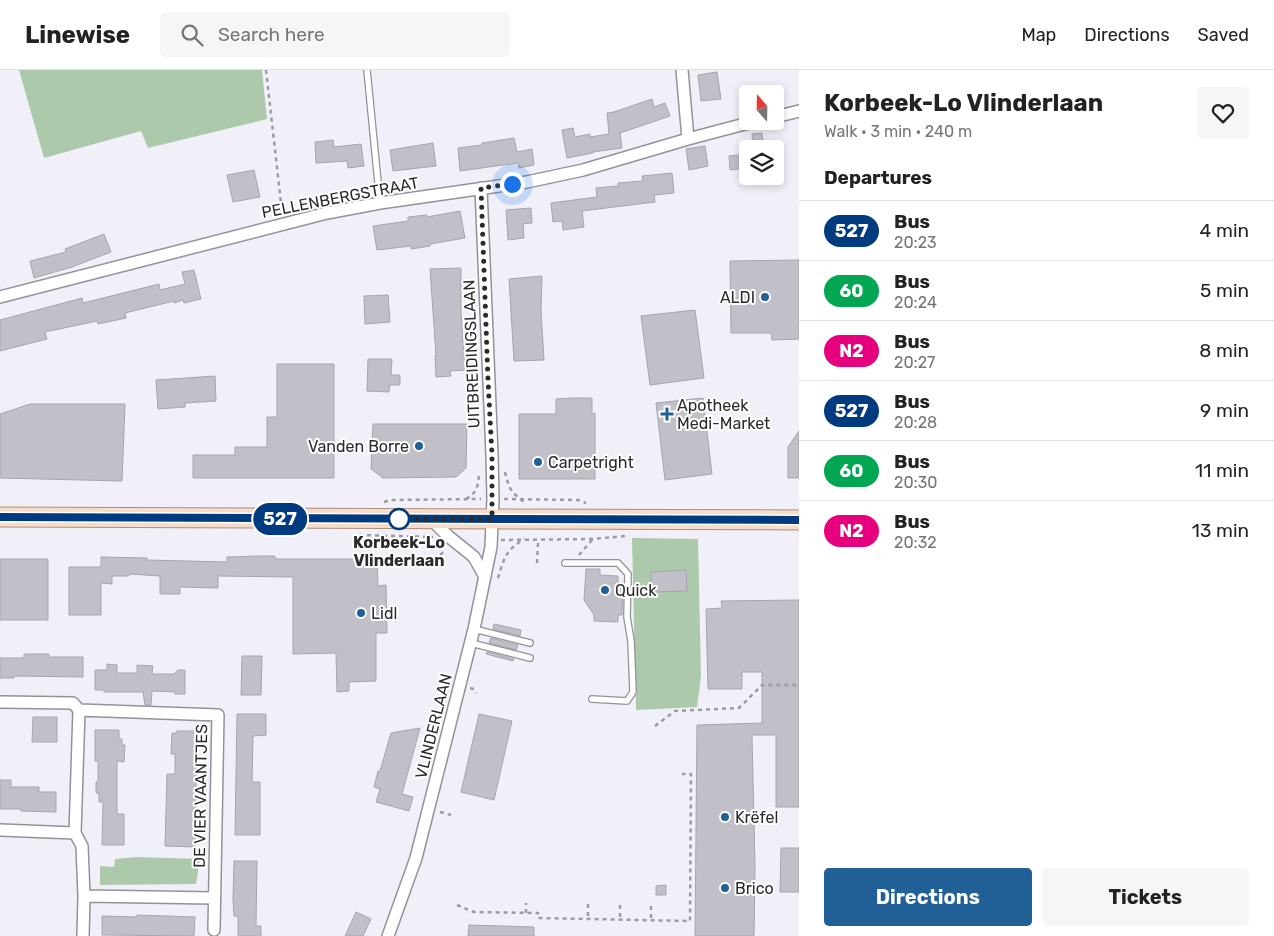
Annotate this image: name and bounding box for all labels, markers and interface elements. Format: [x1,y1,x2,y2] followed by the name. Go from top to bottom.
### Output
[160,12,510,57] search box
[25,21,130,49] text: Linewise
[178,21,206,49] icon: search
[218,23,325,46] text: Search here
[1021,24,1056,46] text: Map
[1084,24,1170,46] text: Directions
[1198,24,1249,46] text: Saved
[739,85,784,130] north arrow
[739,85,784,185] map controls
[1197,87,1249,139] button: heart
[824,89,1103,117] text: Korbeek-Lo Vlinderlaan
[824,122,972,141] text: Walk · 3 min · 240 m
[739,140,784,185] button: layers
[824,166,932,189] text: Departures
[500,172,525,197] your location
[260,173,420,222] street label: PELLENBERGSTRAAT
[894,210,930,233] text: Bus
[1200,219,1249,242] text: 4 min
[835,220,868,242] text: 527
[894,233,937,252] text: 20:23
[894,270,930,293] text: Bus
[459,279,484,429] street label: UITBREIDINGSLAAN
[1200,279,1249,302] text: 5 min
[840,280,863,302] text: 60
[720,288,755,307] place label: ALDI
[759,291,771,303] marker: ALDI
[894,293,937,312] text: 20:24
[894,330,930,353] text: Bus
[1199,339,1249,362] text: 8 min
[839,340,864,362] text: N2
[894,353,935,372] text: 20:27
[894,390,930,413] text: Bus
[677,396,770,433] place label: Apotheek Medi-Market
[1200,399,1249,422] text: 9 min
[835,400,868,422] text: 527
[661,408,673,420] marker: Apotheek Medi-Market
[894,413,937,432] text: 20:28
[308,437,409,456] place label: Vanden Borre
[413,440,425,452] marker: Vanden Borre
[894,450,930,473] text: Bus
[548,453,634,472] place label: Carpetright
[532,456,544,468] marker: Carpetright
[1195,459,1249,482] text: 11 min
[840,460,863,482] text: 60
[894,473,937,492] text: 20:30
[251,503,309,535] line badge: 527
[263,508,297,530] text: 527
[388,508,410,530] marker: Korbeek-Lo Vlinderlaan
[894,510,930,533] text: Bus
[1192,519,1249,542] text: 13 min
[839,520,864,542] text: N2
[353,533,445,570] place label: Korbeek-Lo Vlinderlaan
[894,533,937,552] text: 20:32
[615,581,657,600] place label: Quick
[599,584,611,596] marker: Quick
[371,604,397,623] place label: Lidl
[355,607,367,619] marker: Lidl
[411,672,456,781] street label: VLINDERLAAN
[190,724,211,868] street label: DE VIER VAANTJES
[735,808,778,827] place label: Krëfel
[719,811,731,823] marker: Krëfel
[824,868,1032,926] button: Directions
[1042,868,1249,926] button: Tickets
[735,879,774,898] place label: Brico
[719,882,731,894] marker: Brico

